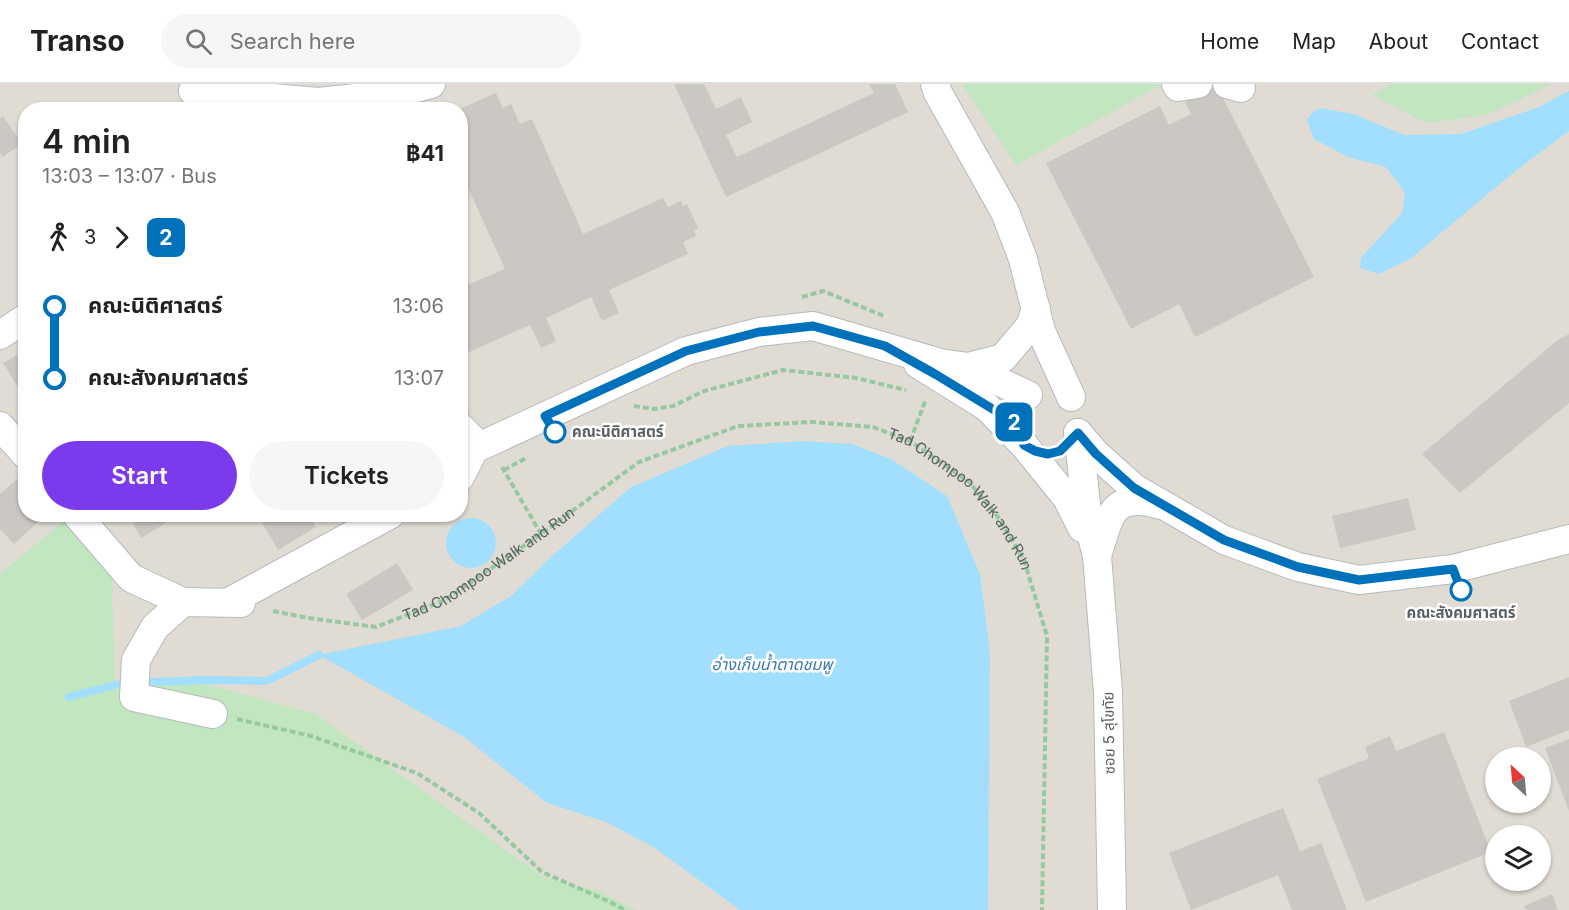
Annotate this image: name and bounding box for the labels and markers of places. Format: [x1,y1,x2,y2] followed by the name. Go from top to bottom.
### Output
[544,421,566,443] marker: คณะนิติศาสตร์
[572,422,664,441] place label: คณะนิติศาสตร์
[1450,579,1472,601] marker: คณะสังคมศาสตร์
[1406,603,1516,622] place label: คณะสังคมศาสตร์

